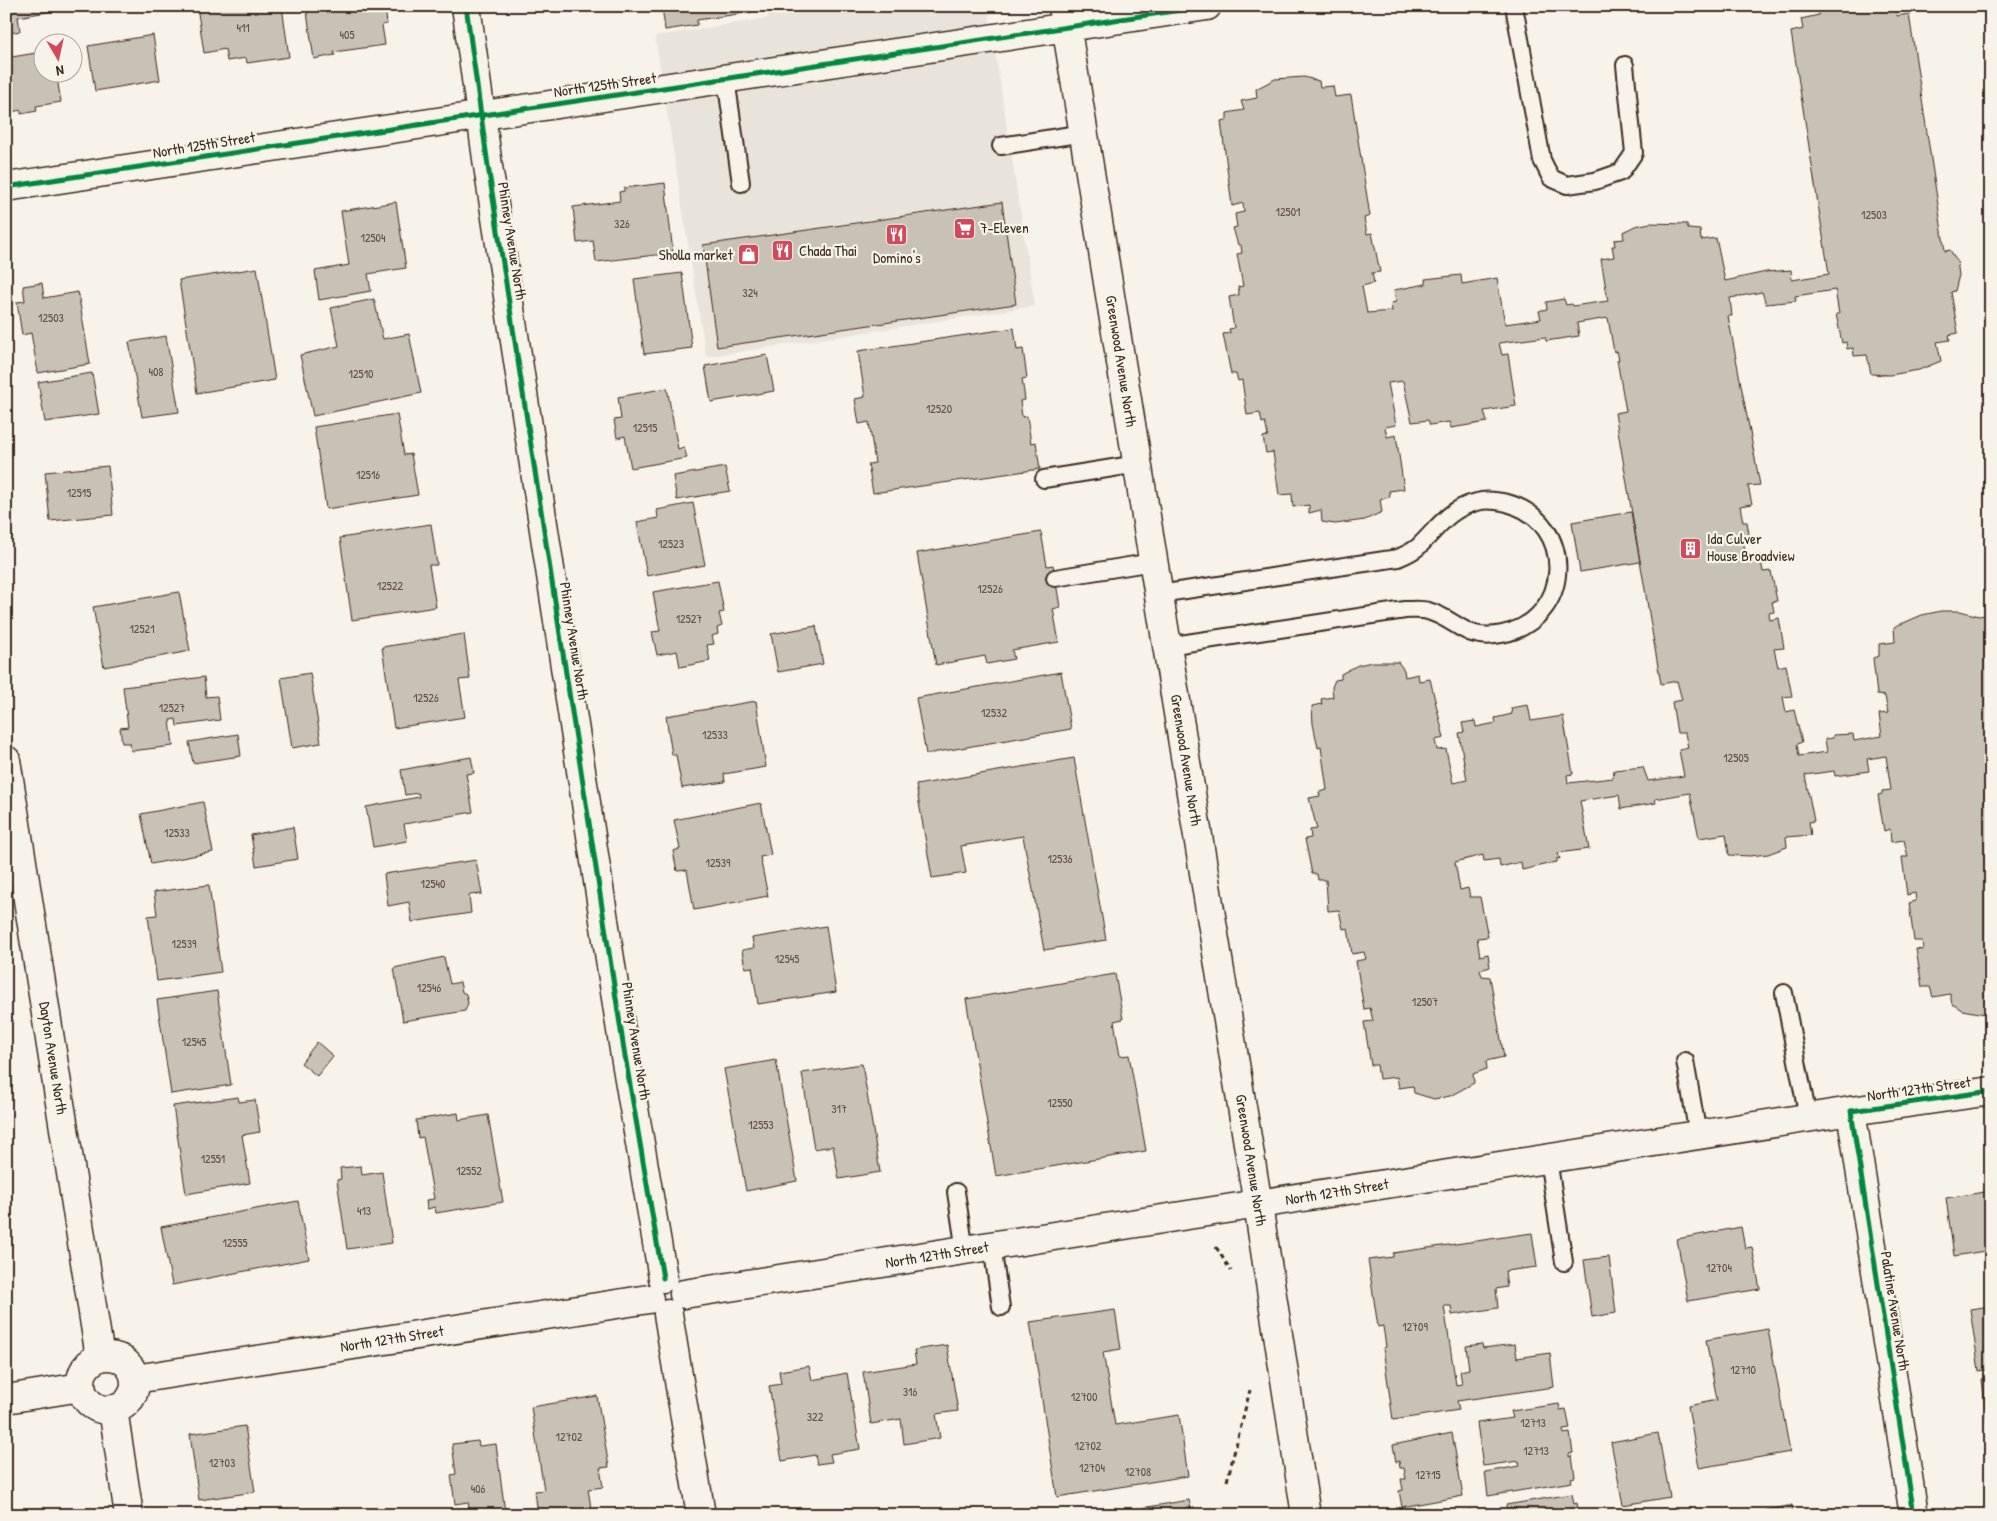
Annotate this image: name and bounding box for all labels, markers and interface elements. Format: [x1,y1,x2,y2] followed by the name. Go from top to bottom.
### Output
[236,19,250,36] house number: 411
[340,26,354,43] house number: 405
[32,32,82,82] north arrow
[54,61,65,81] text: N
[552,67,658,102] street label: North 125th Street
[151,126,257,163] street label: North 125th Street
[493,181,532,301] street label: Phinney Avenue North
[1276,203,1300,220] house number: 12501
[1861,206,1887,223] house number: 12503
[614,215,630,232] house number: 326
[952,216,976,240] supermarket icon: 7-Eleven
[980,217,1029,238] place label: 7-Eleven
[885,223,909,247] restaurant icon: Domino's
[361,229,386,246] house number: 12504
[771,239,795,263] restaurant icon: Chada Thai
[799,240,857,261] place label: Chada Thai
[737,243,761,267] shop icon: Sholla market
[659,244,734,265] place label: Sholla market
[873,247,921,268] place label: Domino's
[742,284,758,301] house number: 324
[1101,294,1142,428] street label: Greenwood Avenue North
[38,309,64,326] house number: 12503
[148,363,164,380] house number: 408
[349,365,373,382] house number: 12510
[926,400,952,417] house number: 12520
[633,419,657,436] house number: 12515
[356,466,380,483] house number: 12516
[67,484,91,501] house number: 12515
[1707,528,1795,566] place label: Ida Culver House Broadview
[658,535,684,552] house number: 12523
[1679,536,1703,560] building icon: Ida Culver House Broadview
[377,577,404,594] house number: 12522
[977,580,1003,597] house number: 12526
[555,581,594,701] street label: Phinney Avenue North
[676,610,702,627] house number: 12527
[129,620,155,637] house number: 12521
[413,689,439,706] house number: 12526
[1166,693,1207,827] street label: Greenwood Avenue North
[159,699,185,716] house number: 12527
[981,704,1007,721] house number: 12532
[702,726,728,743] house number: 12533
[1723,749,1749,766] house number: 12505
[164,824,190,841] house number: 12533
[1047,850,1073,867] house number: 12536
[706,854,731,871] house number: 12539
[421,875,445,892] house number: 12540
[172,935,197,952] house number: 12539
[775,950,799,967] house number: 12545
[417,979,441,996] house number: 12546
[617,981,656,1101] street label: Phinney Avenue North
[1412,993,1438,1010] house number: 12507
[34,1000,73,1116] street label: Dayton Avenue North
[182,1033,206,1050] house number: 12545
[1866,1071,1973,1106] street label: North 127th Street
[1231,1093,1272,1227] street label: Greenwood Avenue North
[1047,1094,1073,1111] house number: 12550
[831,1100,847,1117] house number: 317
[748,1116,774,1133] house number: 12553
[201,1150,225,1167] house number: 12551
[456,1162,482,1179] house number: 12552
[1284,1173,1391,1210] street label: North 127th Street
[357,1202,371,1219] house number: 413
[222,1234,248,1251] house number: 12555
[884,1236,991,1273] street label: North 127th Street
[1876,1250,1915,1372] street label: Palatine Avenue North
[1706,1259,1732,1276] house number: 12704
[1402,1318,1428,1335] house number: 12709
[339,1320,446,1357] street label: North 127th Street
[1730,1361,1756,1378] house number: 12710
[903,1383,917,1400] house number: 316
[1071,1388,1097,1405] house number: 12700
[807,1408,824,1425] house number: 322
[1520,1414,1546,1431] house number: 12713
[556,1428,583,1445] house number: 12702
[1075,1437,1102,1454] house number: 12702
[1523,1442,1549,1459] house number: 12713
[209,1454,235,1471] house number: 12703
[1079,1459,1105,1476] house number: 12704
[1125,1463,1151,1480] house number: 12708
[1415,1466,1441,1483] house number: 12715
[471,1480,486,1497] house number: 406

